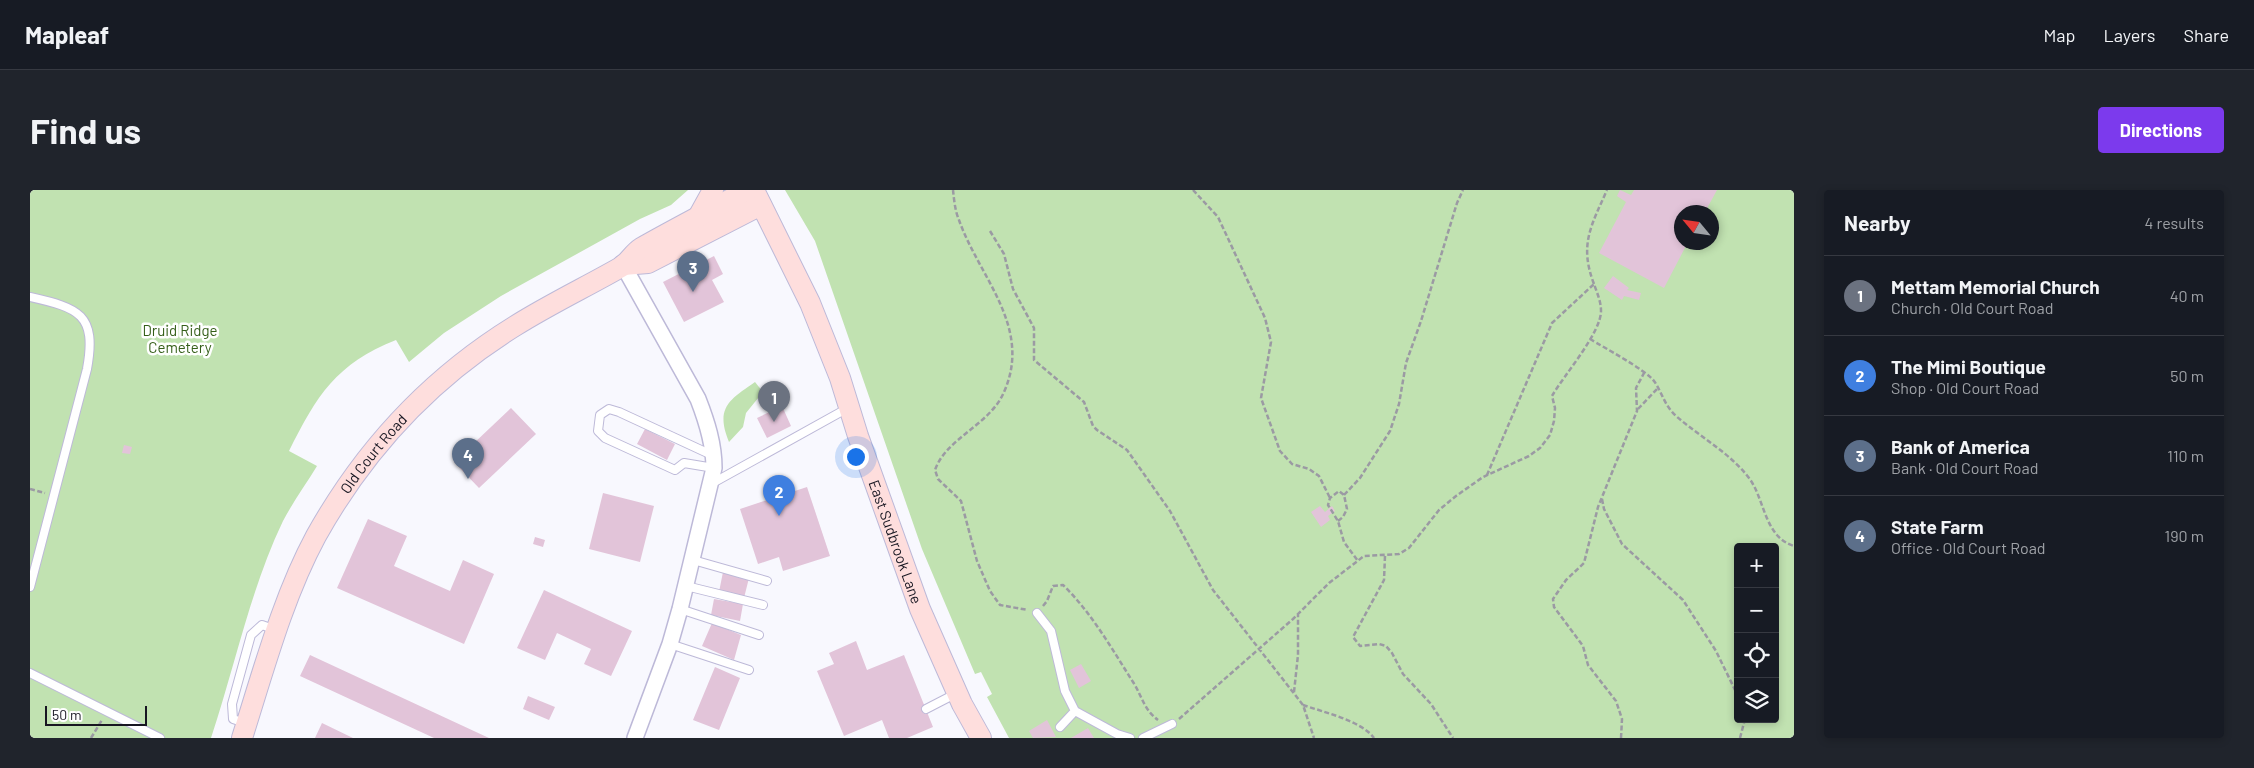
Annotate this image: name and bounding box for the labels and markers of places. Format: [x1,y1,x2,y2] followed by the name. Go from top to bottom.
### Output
[677,251,709,292] pin: 3
[758,381,790,422] pin: 1
[452,438,484,479] pin: 4
[763,475,795,516] pin: 2

